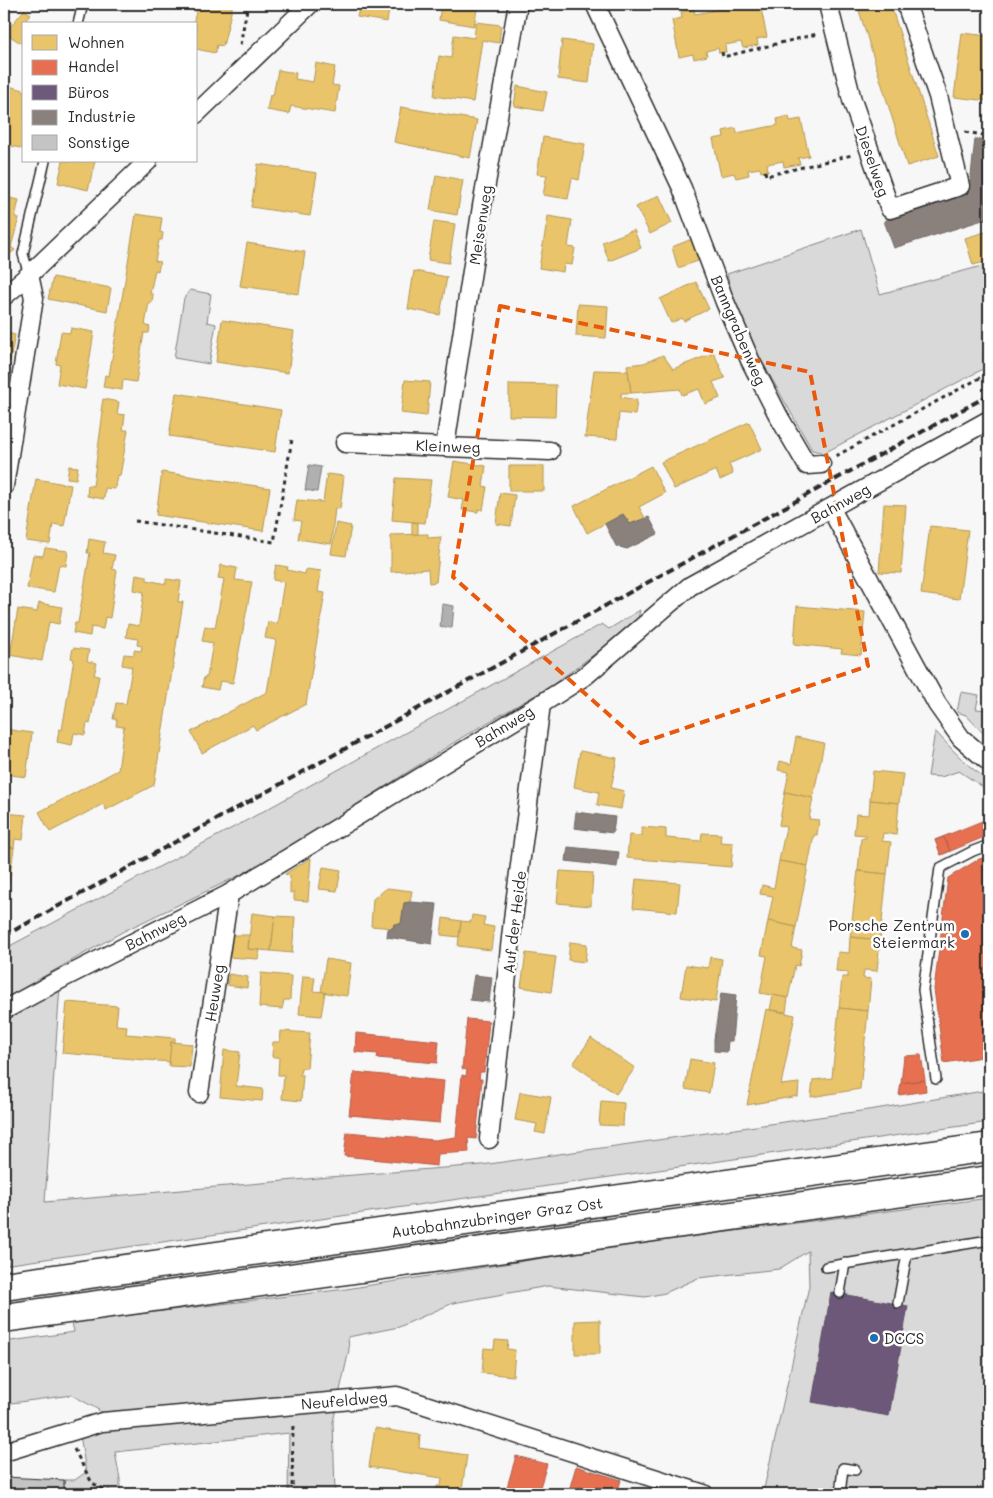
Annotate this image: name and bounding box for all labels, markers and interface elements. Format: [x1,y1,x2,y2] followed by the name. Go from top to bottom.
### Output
[22,22,198,162] legend
[68,32,124,52] text: Wohnen
[68,56,119,76] text: Handel
[68,82,109,102] text: Büros
[68,106,136,126] text: Industrie
[851,123,895,200] street label: Dieselweg
[68,132,130,152] text: Sonstige
[464,183,496,266] street label: Meisenweg
[707,272,771,388] street label: Banngrabenweg
[415,435,481,457] street label: Kleinweg
[807,478,874,528] street label: Bahnweg
[471,701,537,751] street label: Bahnweg
[498,869,530,975] street label: Auf der Heide
[121,907,189,955] street label: Bahnweg
[829,915,955,952] place label: Porsche Zentrum Steiermark
[959,928,971,940] marker: Porsche Zentrum Steiermark
[200,963,228,1023] street label: Heuweg
[390,1192,604,1242] street label: Autobahnzubringer Graz Ost
[884,1328,924,1348] place label: DCCS
[868,1332,880,1344] marker: DCCS
[300,1386,388,1414] street label: Neufeldweg

